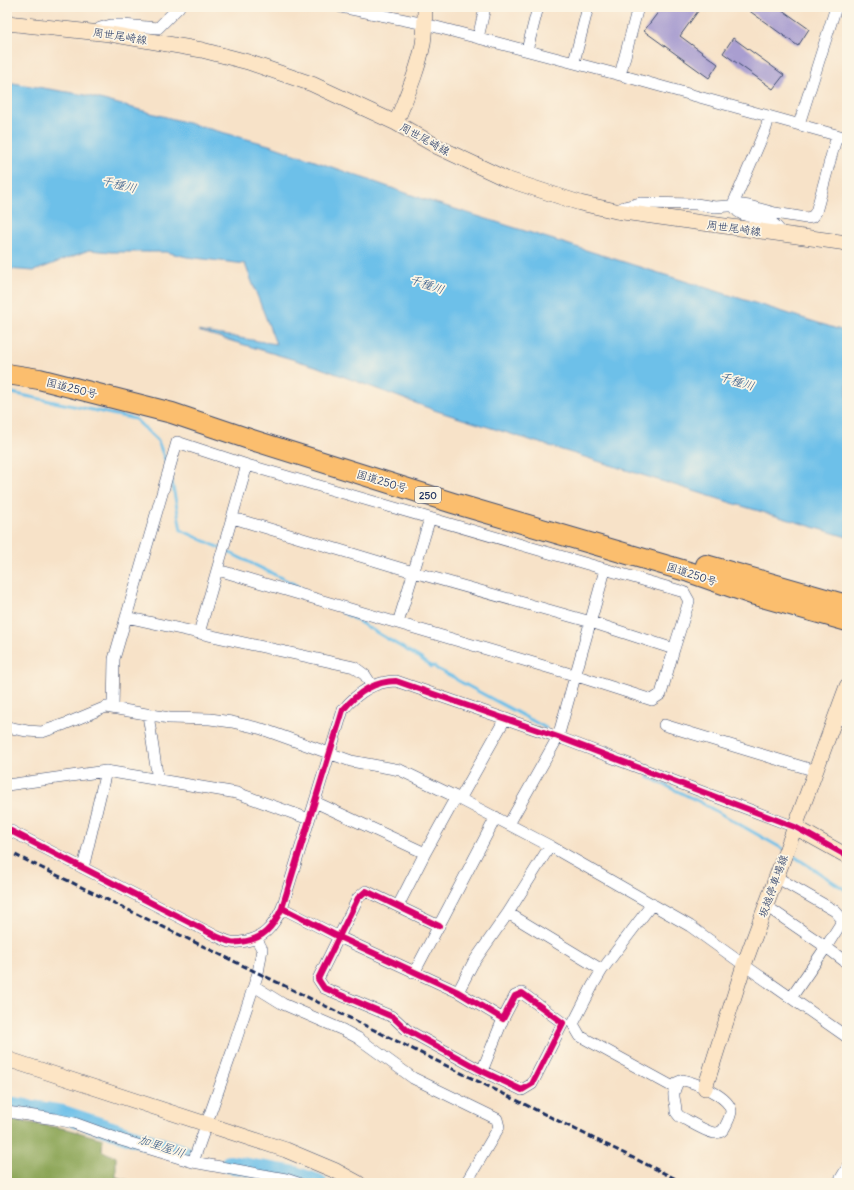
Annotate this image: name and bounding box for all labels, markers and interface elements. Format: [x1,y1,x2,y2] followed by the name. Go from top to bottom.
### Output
[92,25,148,47] street label: 周世尾崎線
[398,120,452,158] street label: 周世尾崎線
[100,172,138,196] water label: 千種川
[706,217,762,239] street label: 周世尾崎線
[408,271,446,297] water label: 千種川
[718,369,756,393] water label: 千種川
[45,375,99,401] street label: 国道250号
[355,467,409,495] street label: 国道250号
[415,487,441,503] road number: 250
[665,559,719,589] street label: 国道250号
[755,853,791,919] street label: 坂越停車場線
[137,1131,187,1161] water label: 加里屋川

